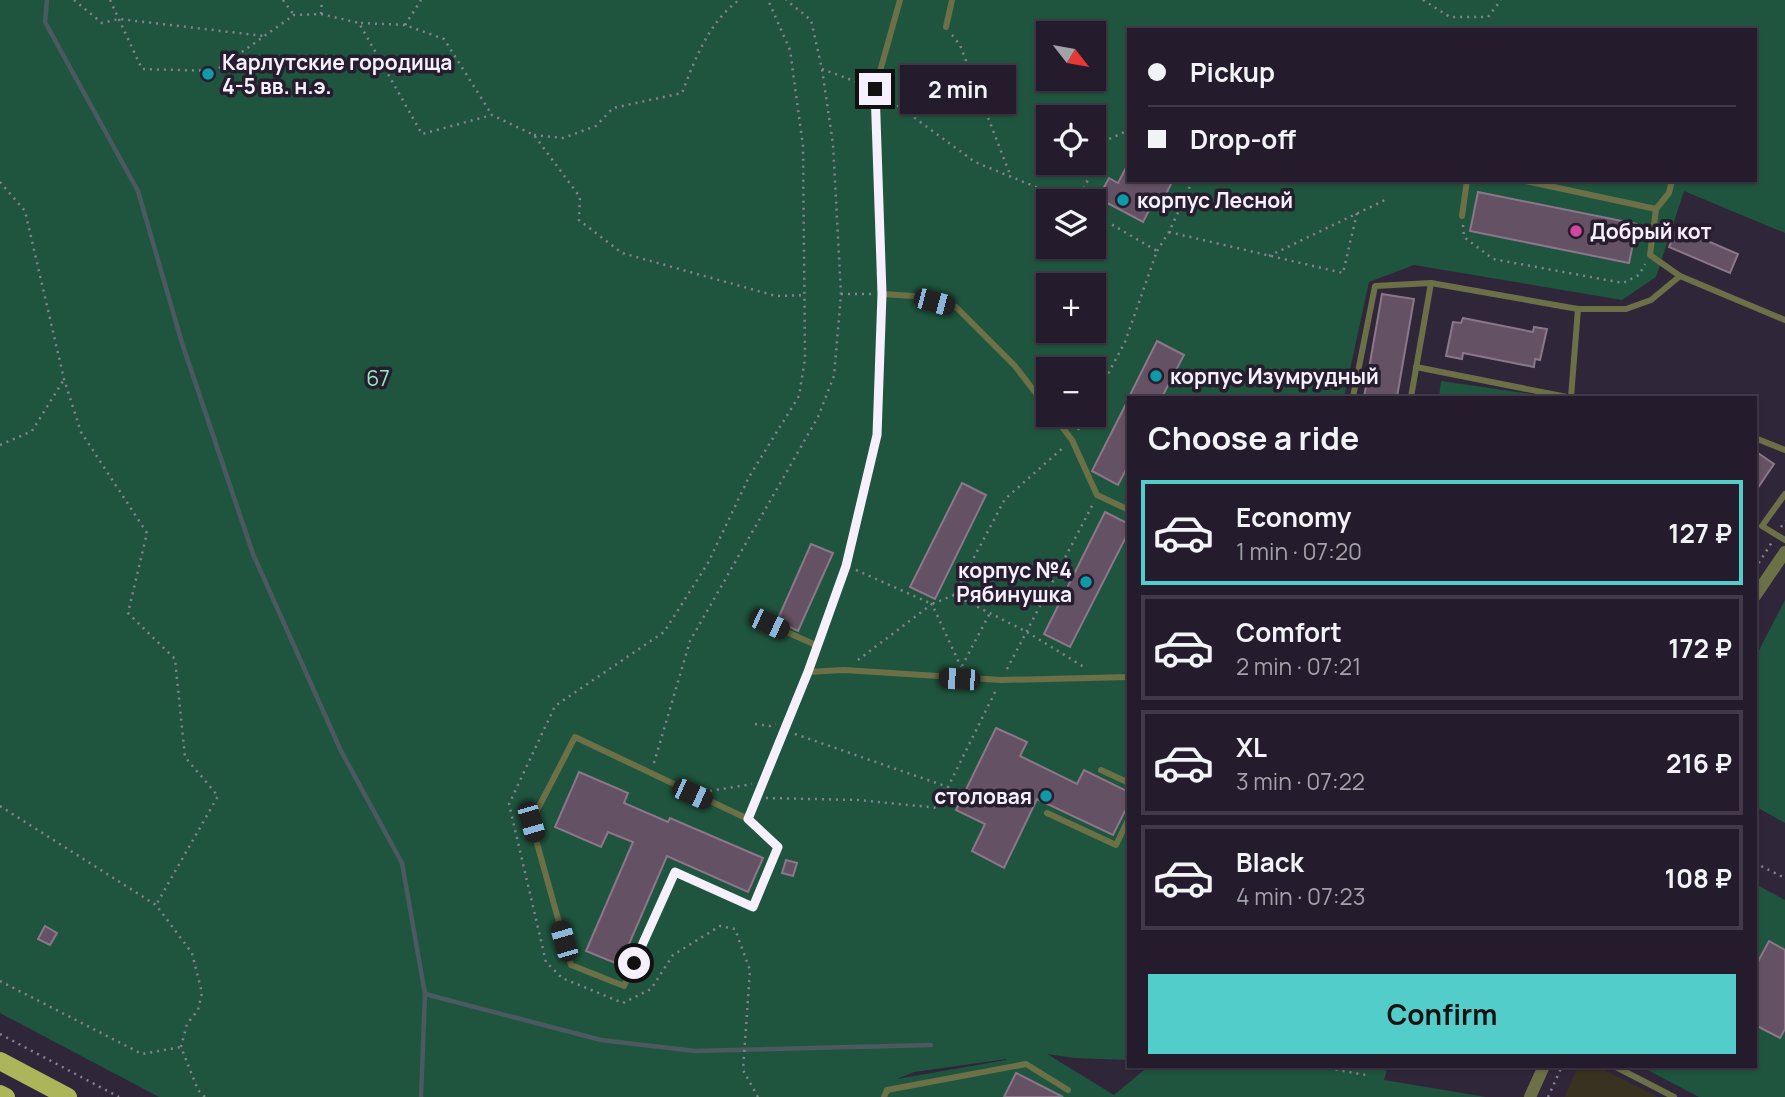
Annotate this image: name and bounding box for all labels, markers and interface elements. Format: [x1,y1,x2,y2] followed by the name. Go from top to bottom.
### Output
[1036,21,1106,91] north arrow
[1036,21,1106,427] map controls
[222,48,452,100] place label: Карлутские городища 4-5 вв. н.э.
[1190,54,1275,90] text: Pickup
[900,64,1015,114] callout: 2 min
[200,66,216,82] marker: Карлутские городища 4-5 вв. н.э.
[859,73,891,105] route end
[928,73,988,105] text: 2 min
[1036,105,1106,175] button: locate
[1190,121,1296,157] text: Drop-off
[1137,186,1293,214] place label: корпус Лесной
[1036,189,1106,259] button: layers
[1115,192,1131,208] marker: корпус Лесной
[1590,217,1712,245] place label: Добрый кот
[1568,223,1584,239] marker: Добрый кот
[1036,273,1106,343] button: +
[911,286,958,318] car
[1036,357,1106,427] button: −
[1170,362,1379,390] place label: корпус Изумрудный
[366,364,390,392] park label: 67
[1148,368,1164,384] marker: корпус Изумрудный
[1148,416,1359,460] text: Choose a ride
[1236,499,1351,535] text: Economy
[1152,501,1215,564] icon: car
[1668,515,1732,551] text: 127 ₽
[1236,535,1362,567] text: 1 min · 07:20
[956,556,1072,608] place label: корпус №4 Рябинушка
[1078,574,1094,590] marker: корпус №4 Рябинушка
[746,606,793,642] car
[1236,614,1342,650] text: Comfort
[1152,616,1215,679] icon: car
[1668,630,1732,666] text: 172 ₽
[1236,650,1361,682] text: 2 min · 07:21
[938,667,981,691] car
[1236,729,1267,765] text: XL
[1152,731,1215,794] icon: car
[1666,745,1732,781] text: 216 ₽
[1236,765,1365,797] text: 3 min · 07:22
[669,776,716,812] car
[934,782,1032,810] place label: столовая
[1038,788,1054,804] marker: столовая
[516,799,547,845] car
[1236,844,1304,880] text: Black
[1152,846,1215,909] icon: car
[1665,860,1732,896] text: 108 ₽
[1236,880,1365,912] text: 4 min · 07:23
[549,918,580,964] car
[618,947,650,979] route start
[1148,974,1736,1054] button: Confirm

